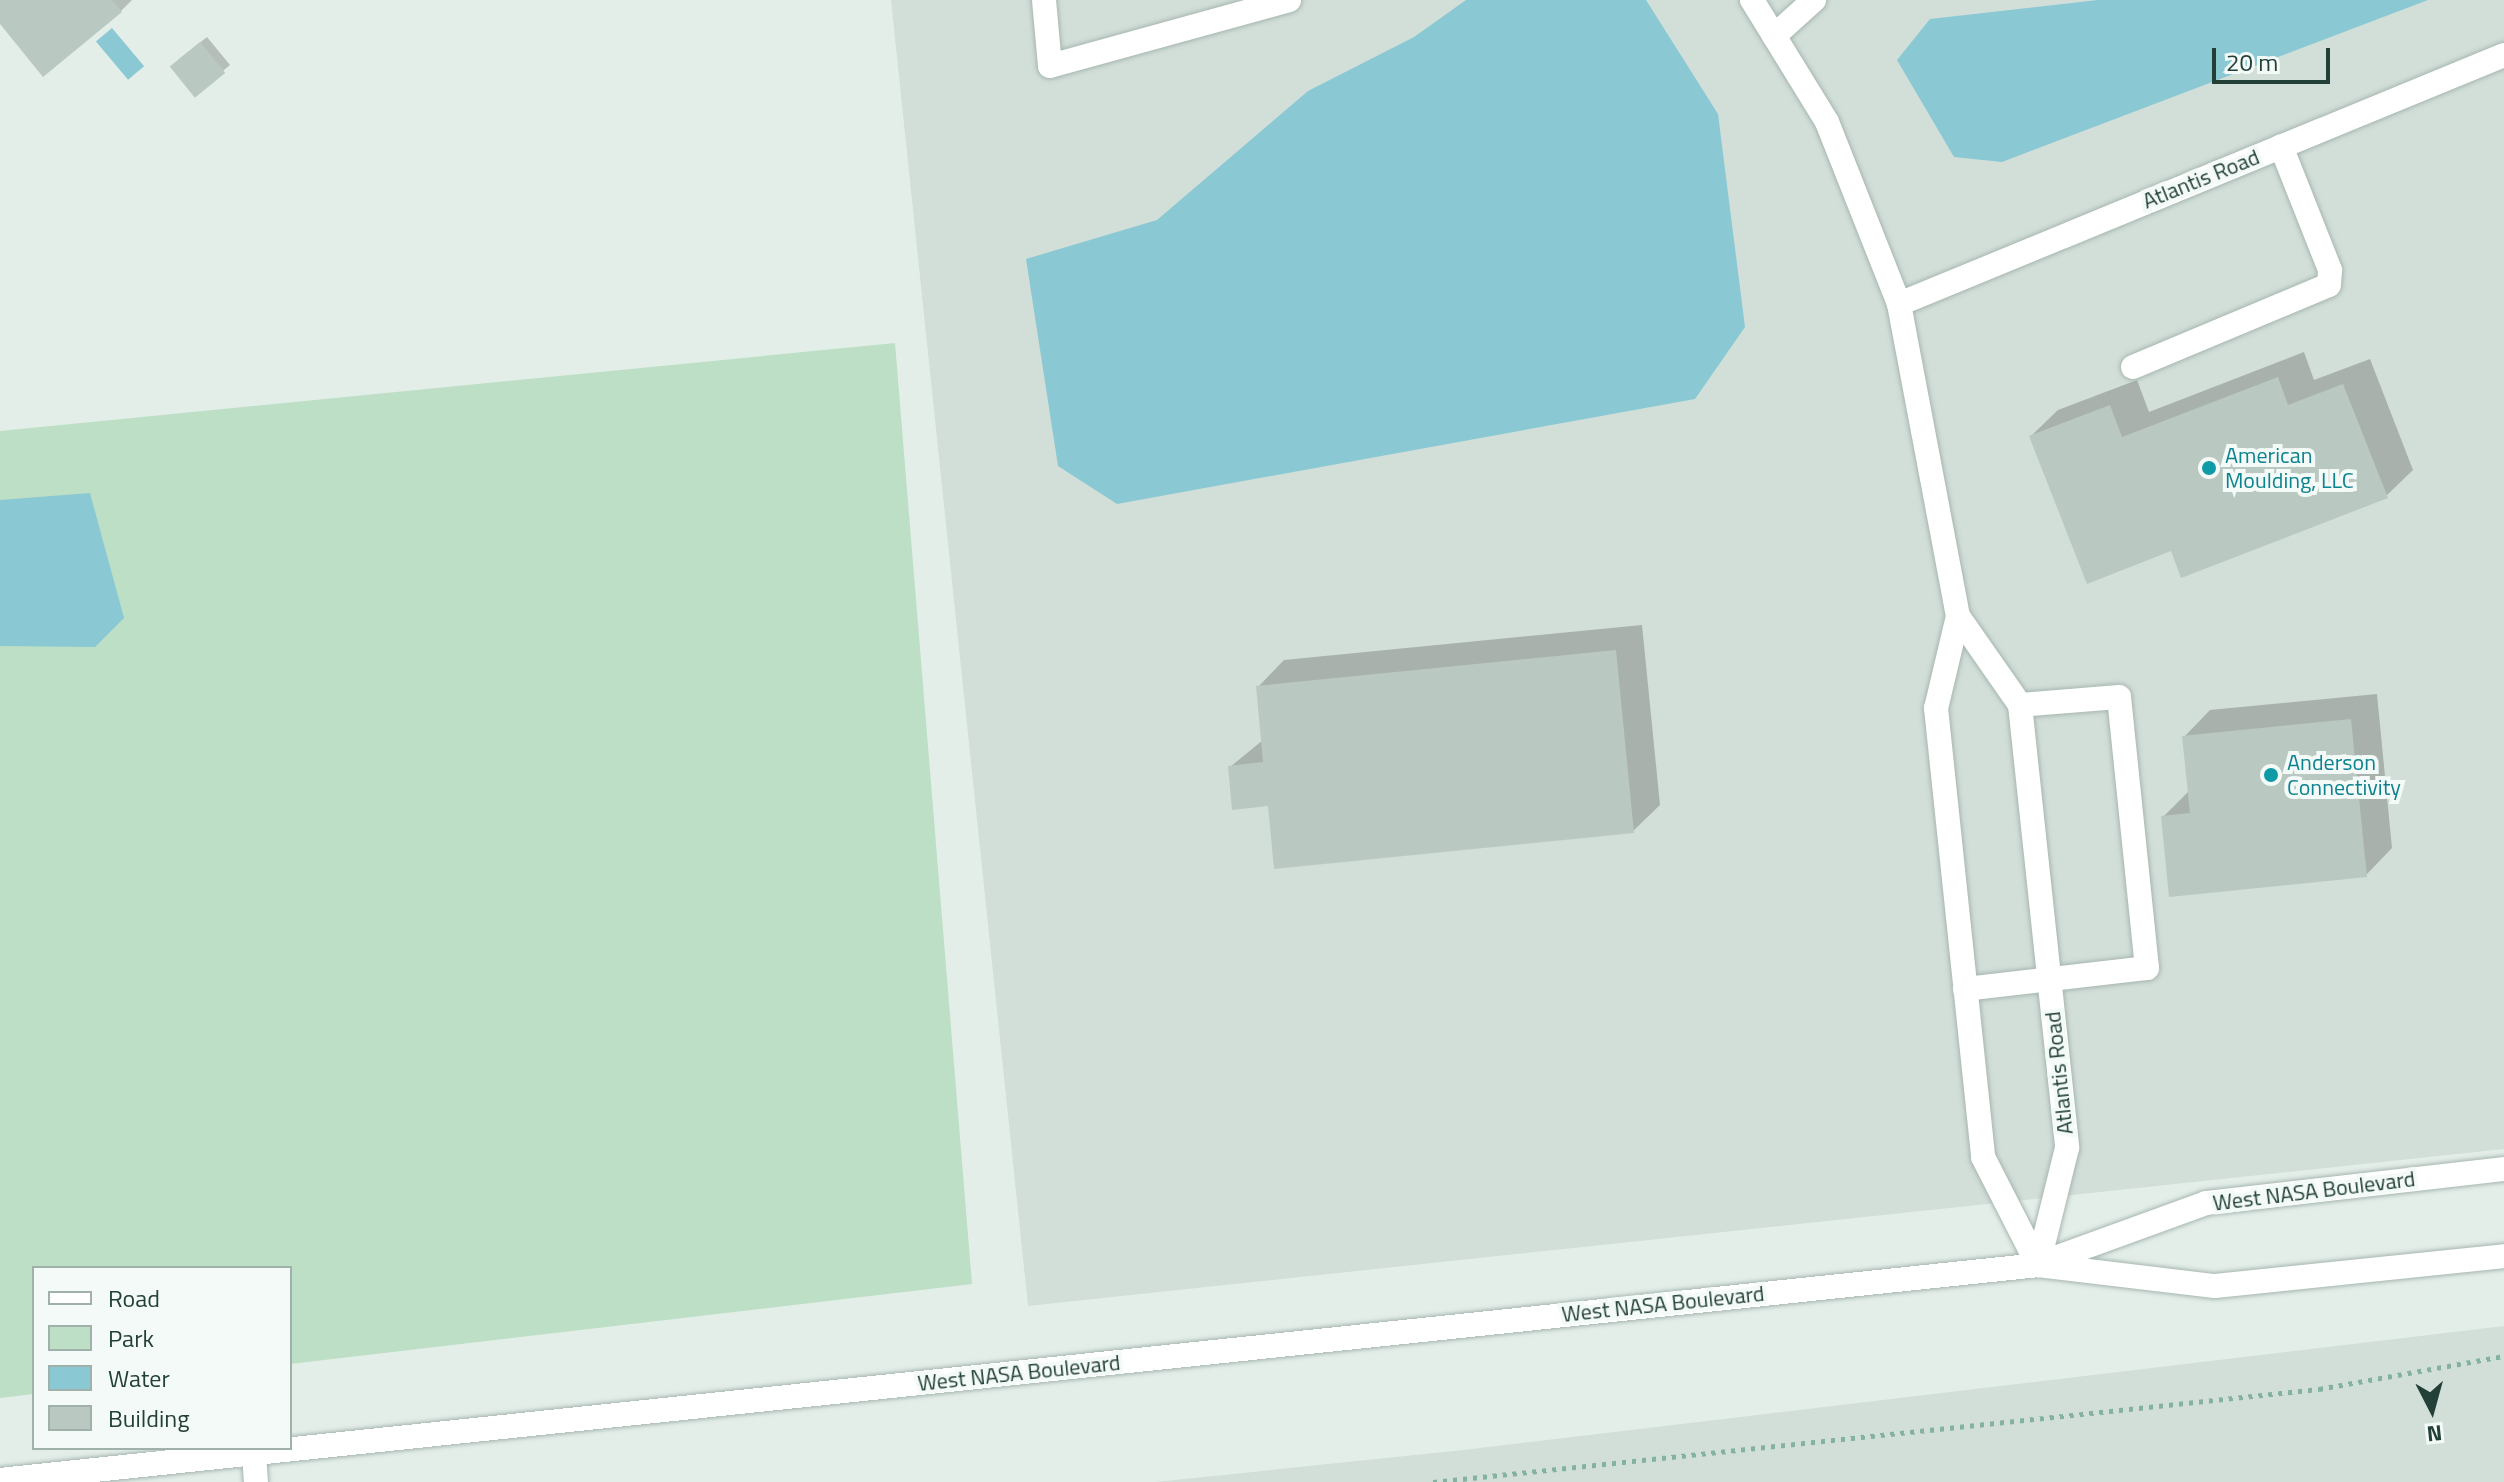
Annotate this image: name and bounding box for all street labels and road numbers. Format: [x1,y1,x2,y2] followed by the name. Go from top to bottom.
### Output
[2139,144,2263,214] street label: Atlantis Road
[2039,1010,2079,1136] street label: Atlantis Road
[2211,1165,2417,1217] street label: West NASA Boulevard
[1560,1280,1766,1328] street label: West NASA Boulevard
[916,1349,1122,1397] street label: West NASA Boulevard

